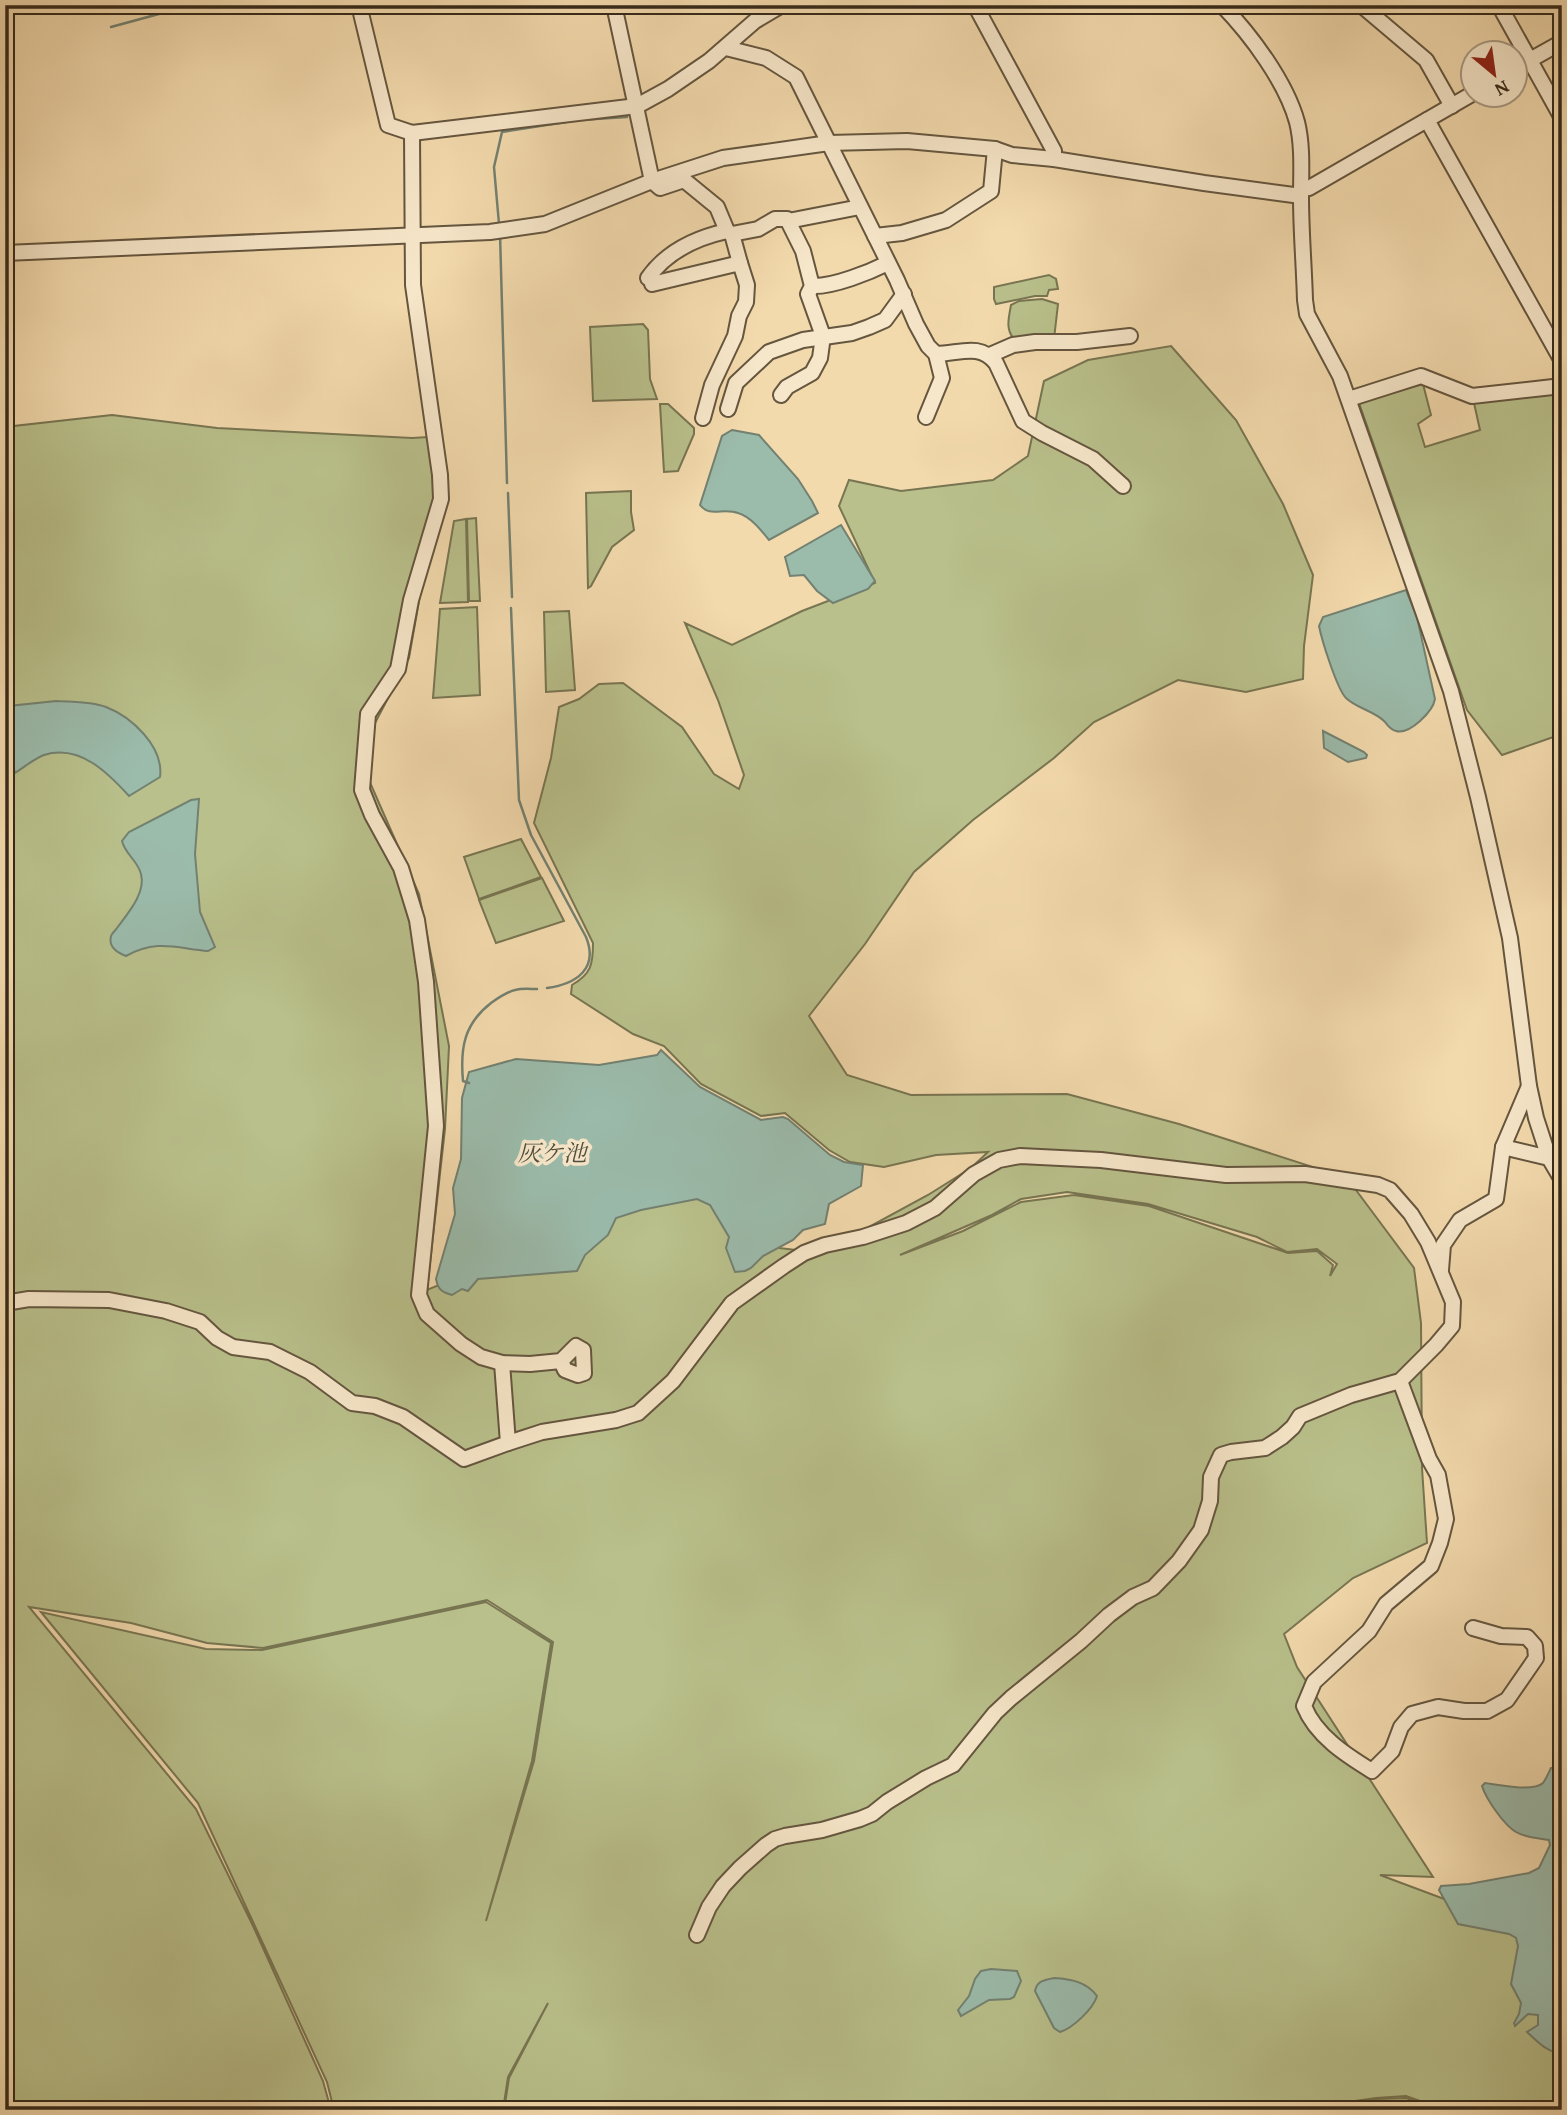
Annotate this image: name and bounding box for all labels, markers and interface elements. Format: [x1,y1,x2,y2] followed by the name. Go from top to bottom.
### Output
[1458,38,1528,108] north arrow
[1490,74,1515,104] text: N
[518,1136,590,1169] water label: 灰ケ池

